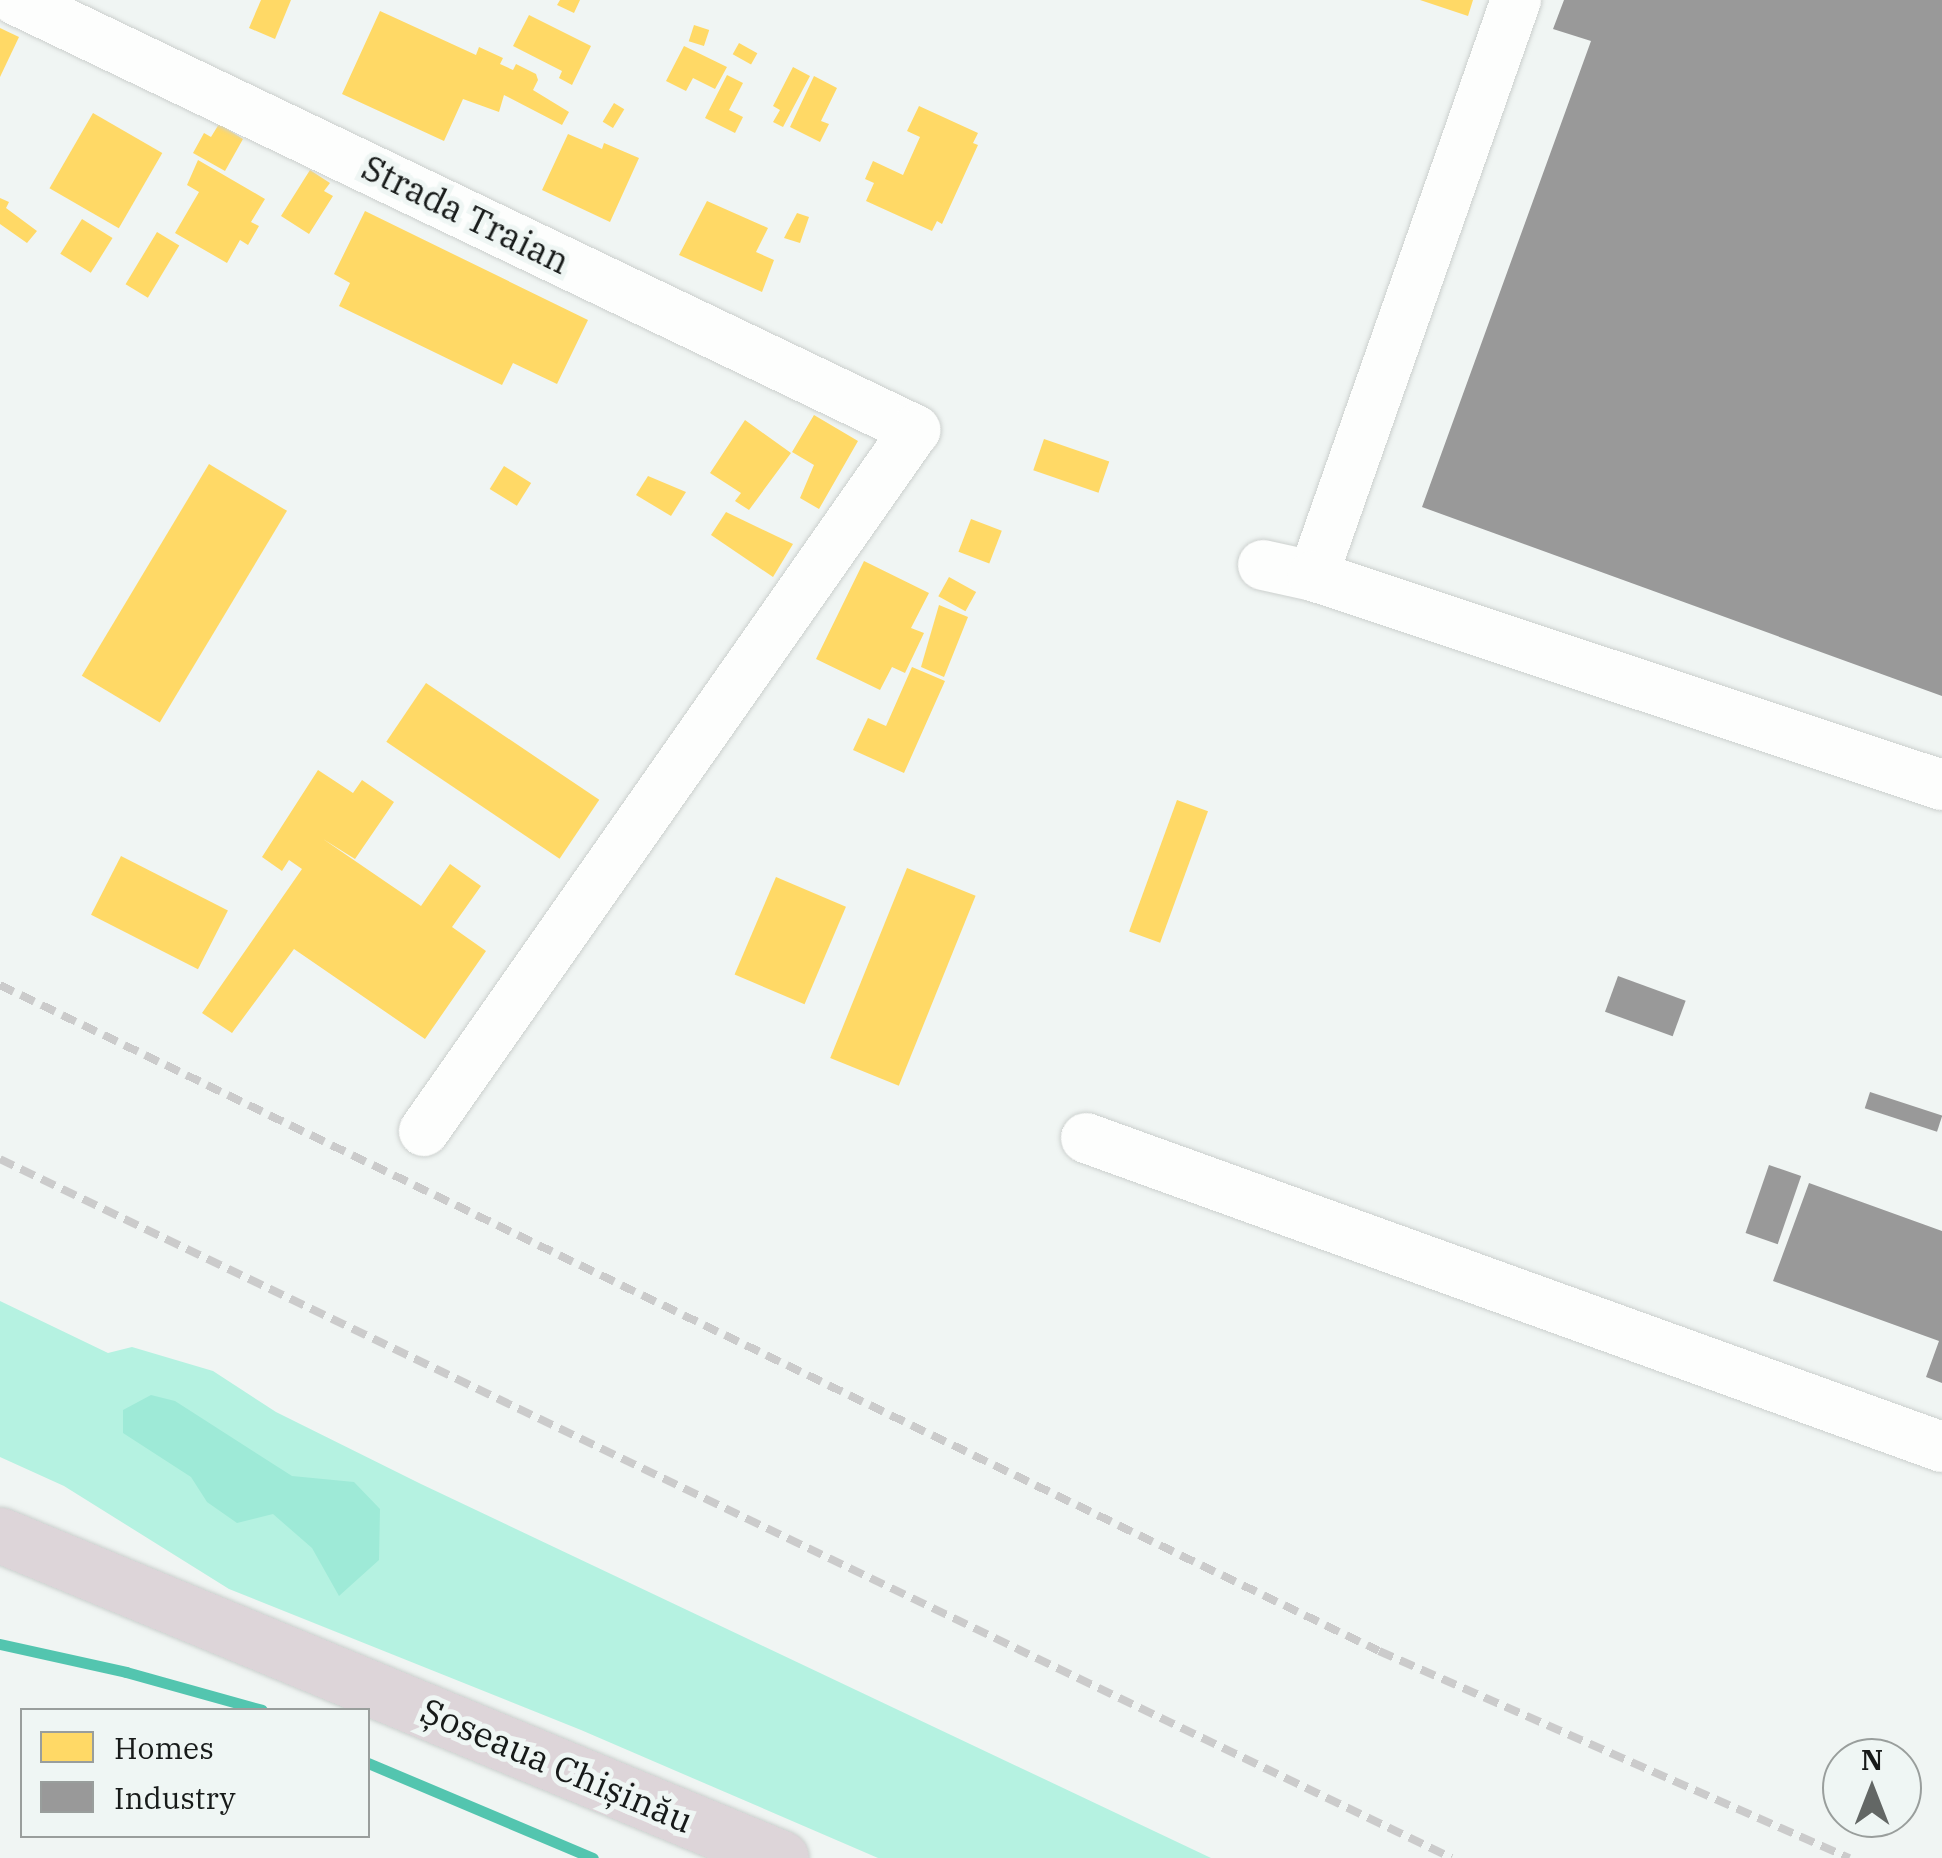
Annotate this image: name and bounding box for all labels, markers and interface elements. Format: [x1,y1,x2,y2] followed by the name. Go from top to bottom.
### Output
[355,146,577,282] street label: Strada Traian
[415,1689,699,1841] street label: Șoseaua Chișinău
[20,1708,370,1838] legend
[114,1728,214,1767] text: Homes
[1822,1738,1922,1838] north arrow
[1861,1741,1883,1778] text: N
[114,1778,236,1817] text: Industry

